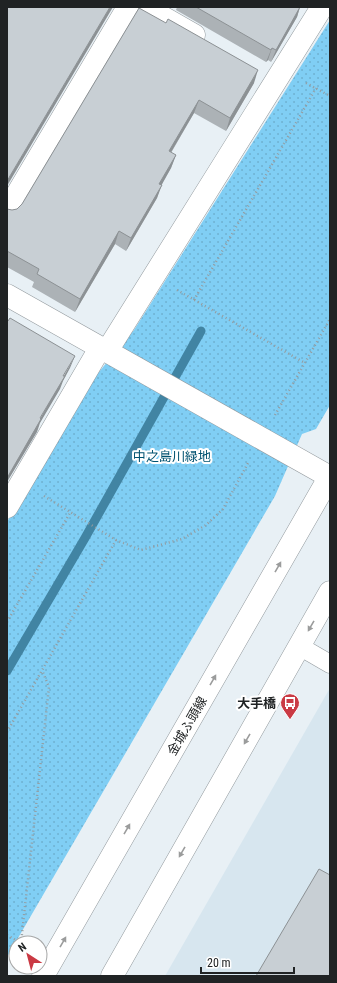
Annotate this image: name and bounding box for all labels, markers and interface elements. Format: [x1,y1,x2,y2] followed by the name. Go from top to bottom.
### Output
[133,449,211,464] park label: 中之島川緑地
[274,562,281,573] one-way arrow
[307,620,314,632] one-way arrow
[209,674,216,686] one-way arrow
[279,692,301,720] bus stop icon: 大手橋
[164,694,210,758] street label: 金城ふ頭線
[237,696,276,711] place label: 大手橋
[243,733,250,745] one-way arrow
[124,823,131,835] one-way arrow
[179,846,186,858] one-way arrow
[8,935,48,975] north arrow
[59,936,66,948] one-way arrow
[16,940,29,955] text: N
[201,949,294,975] scale bar
[207,956,231,970] text: 20 m

